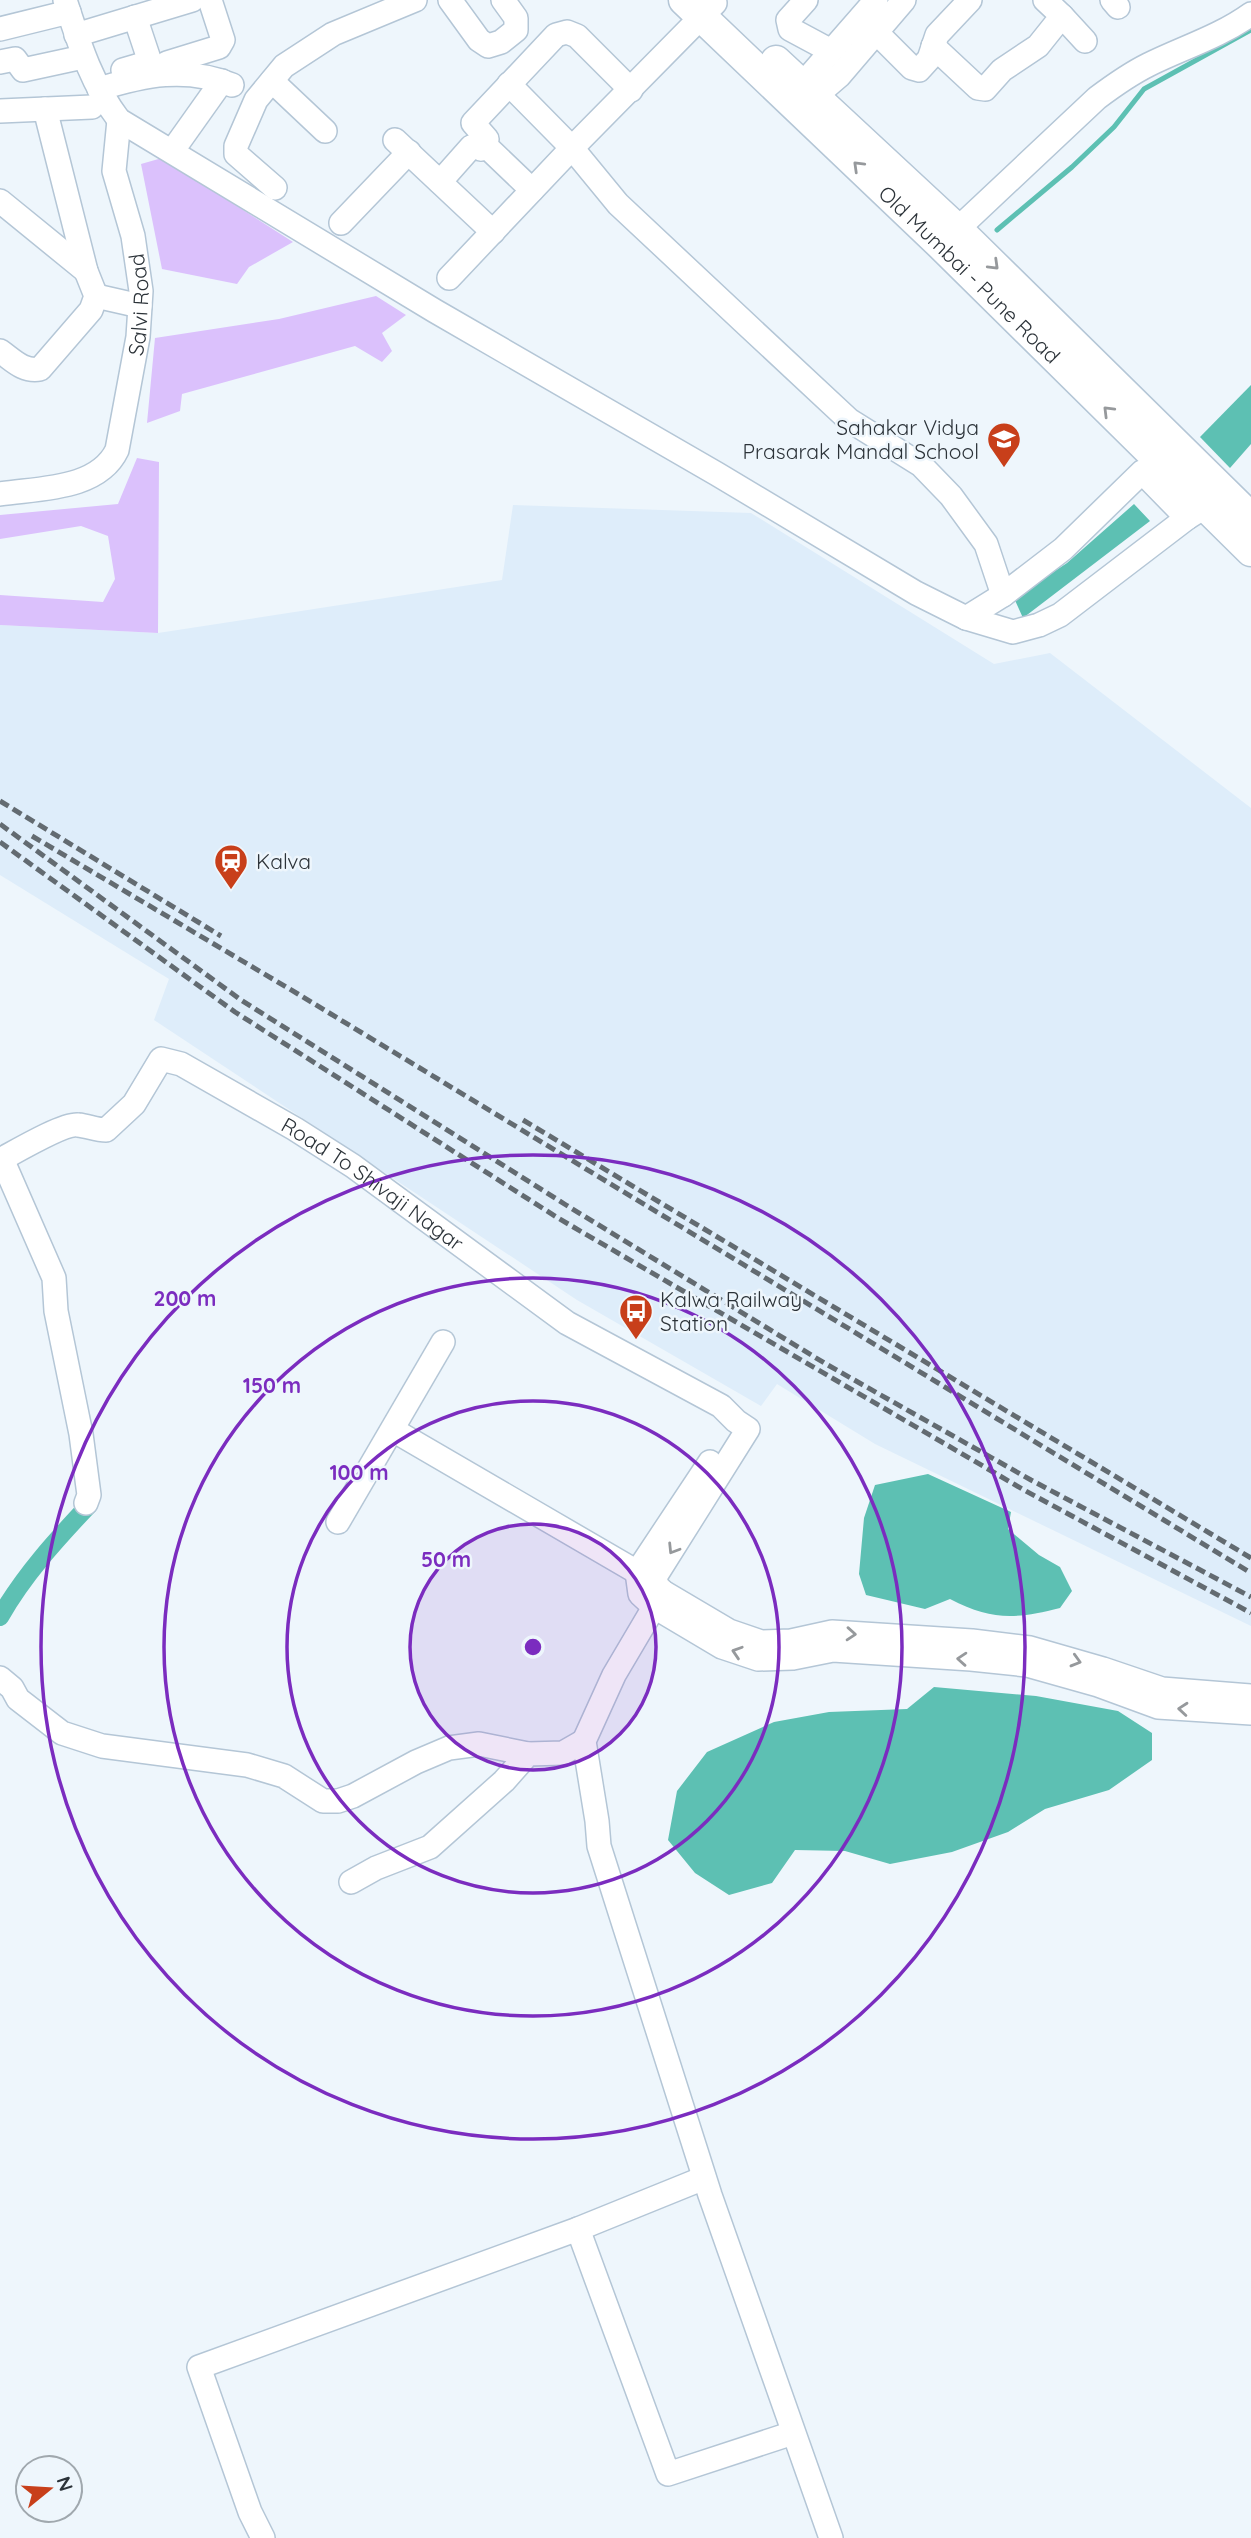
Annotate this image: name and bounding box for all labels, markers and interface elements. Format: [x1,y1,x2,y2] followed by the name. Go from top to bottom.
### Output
[853,161,866,174] one-way arrow
[874,180,1066,369] street label: Old Mumbai - Pune Road
[122,252,154,358] street label: Salvi Road
[985,257,998,270] one-way arrow
[1103,406,1116,419] one-way arrow
[743,414,979,464] place label: Sahakar Vidya Prasarak Mandal School
[985,420,1023,469] school or university icon: Sahakar Vidya Prasarak Mandal School
[212,842,250,891] station icon: Kalva
[256,848,311,874] place label: Kalva
[277,1111,469,1256] street label: Road To Shivaji Nagar
[154,1285,216,1311] text: 200 m
[660,1286,802,1336] place label: Kalwa Railway Station
[617,1292,655,1341] bus stop icon: Kalwa Railway Station
[243,1372,301,1398] text: 150 m
[329,1459,389,1485] text: 100 m
[668,1541,681,1554] one-way arrow
[421,1546,471,1572] text: 50 m
[846,1626,857,1641] one-way arrow
[521,1635,545,1659] centre of rings
[731,1646,744,1660] one-way arrow
[957,1651,968,1666] one-way arrow
[1070,1652,1082,1667] one-way arrow
[1177,1702,1188,1717] one-way arrow
[14,2454,84,2524] north arrow
[52,2473,79,2494] text: N

